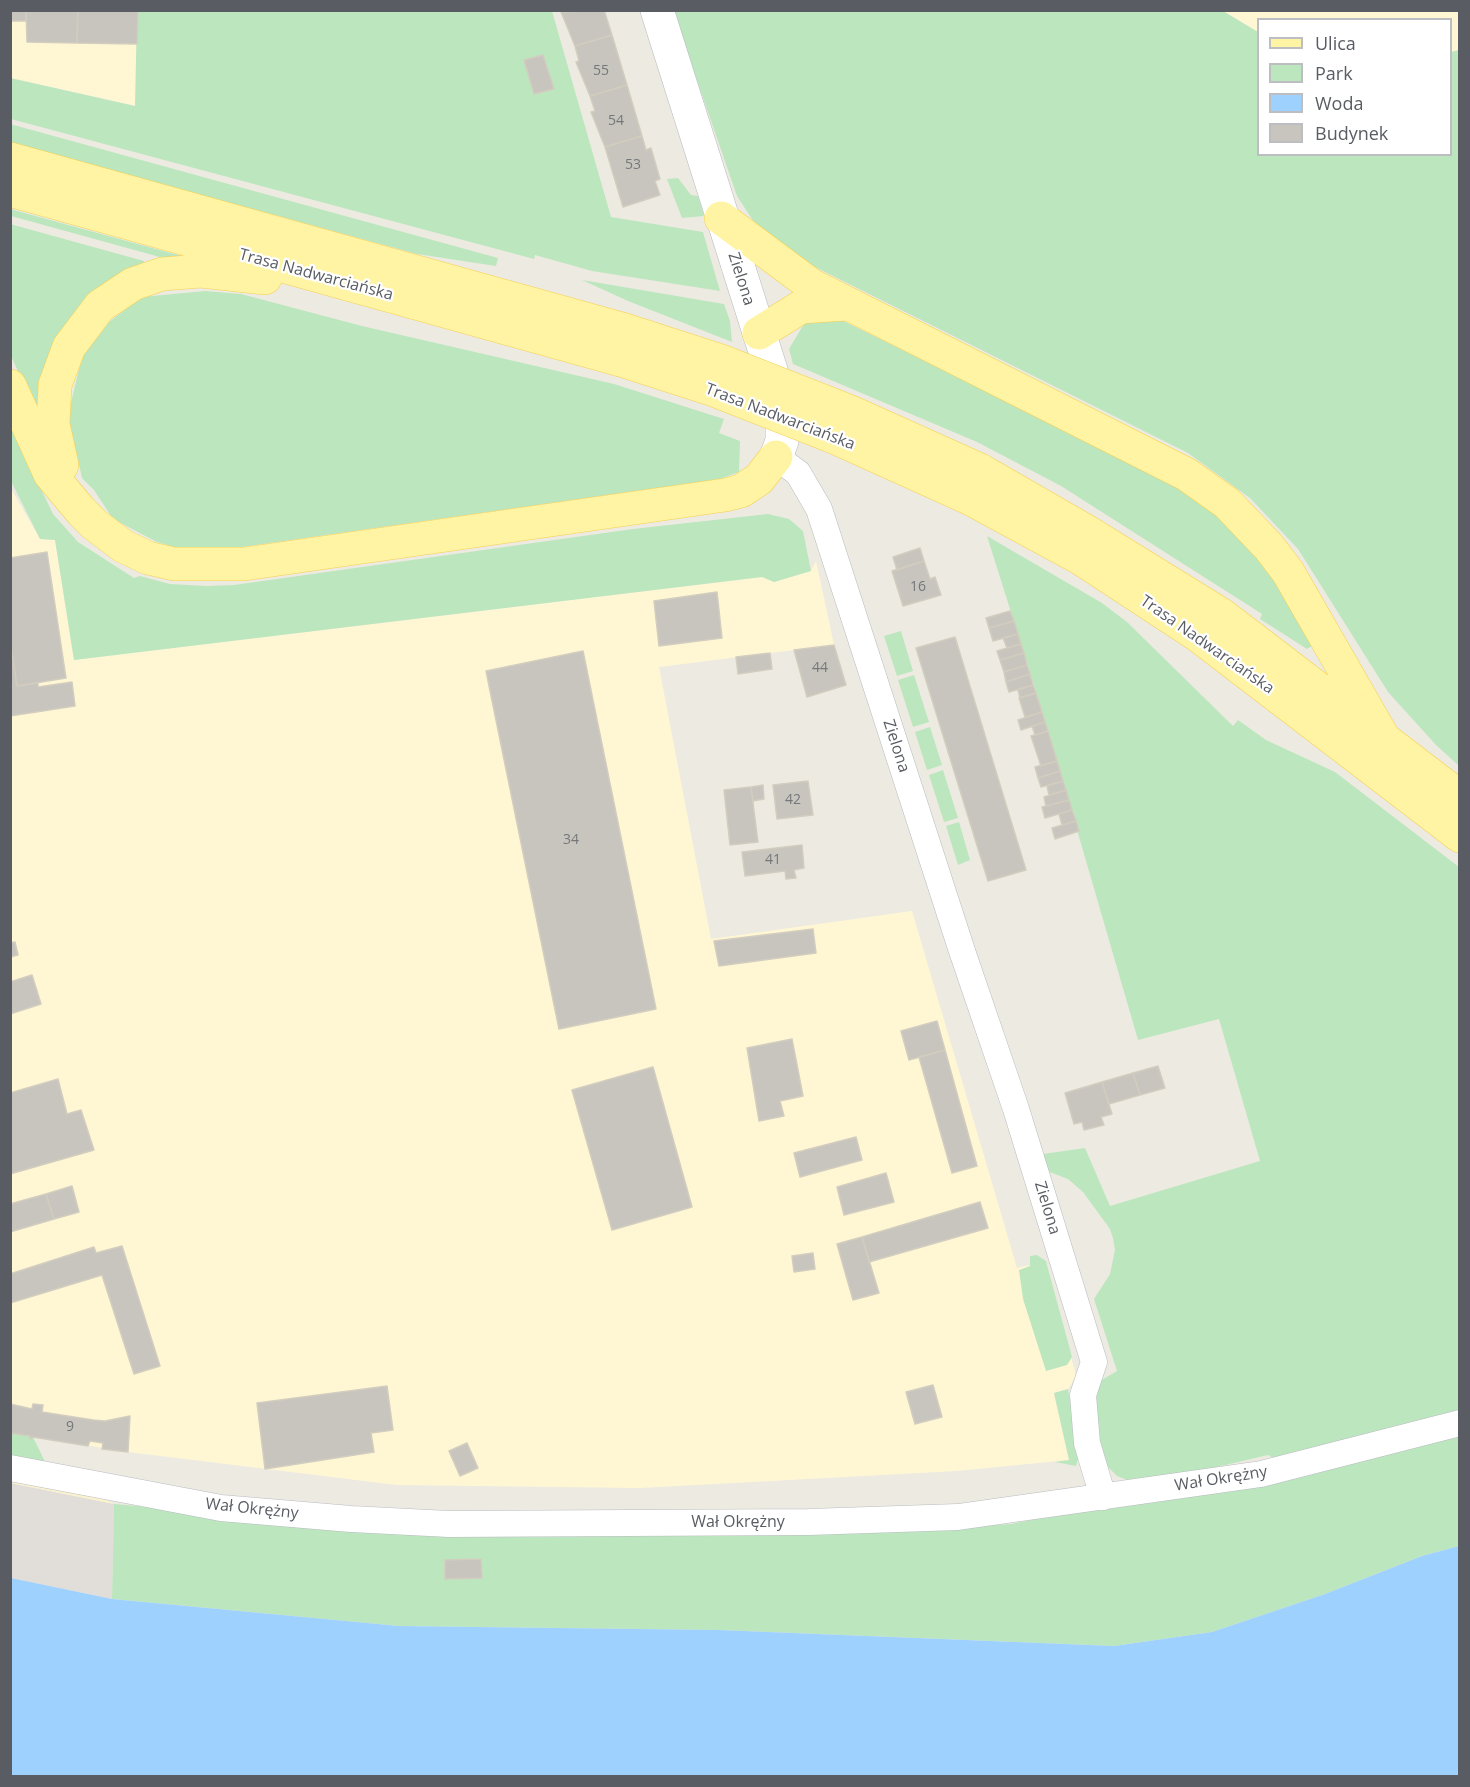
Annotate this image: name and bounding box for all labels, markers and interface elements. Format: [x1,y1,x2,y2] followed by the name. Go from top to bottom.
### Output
[1257,18,1452,156] legend
[1315,31,1356,55] text: Ulica
[1315,61,1353,85] text: Park
[593,63,609,79] house number: 55
[1315,91,1363,115] text: Woda
[608,113,624,129] house number: 54
[1315,121,1388,145] text: Budynek
[625,157,641,173] house number: 53
[237,245,395,305] street label: Trasa Nadwarciańska
[723,250,759,308] street label: Zielona
[702,380,858,454] street label: Trasa Nadwarciańska
[910,579,926,595] house number: 16
[1136,592,1278,698] street label: Trasa Nadwarciańska
[812,660,828,676] house number: 44
[878,717,914,775] street label: Zielona
[785,792,801,808] house number: 42
[563,832,579,848] house number: 34
[765,852,781,868] house number: 41
[1030,1179,1064,1237] street label: Zielona
[66,1419,74,1435] house number: 9
[1173,1462,1269,1496] street label: Wał Okrężny
[204,1495,300,1523] street label: Wał Okrężny
[691,1512,785,1532] street label: Wał Okrężny

